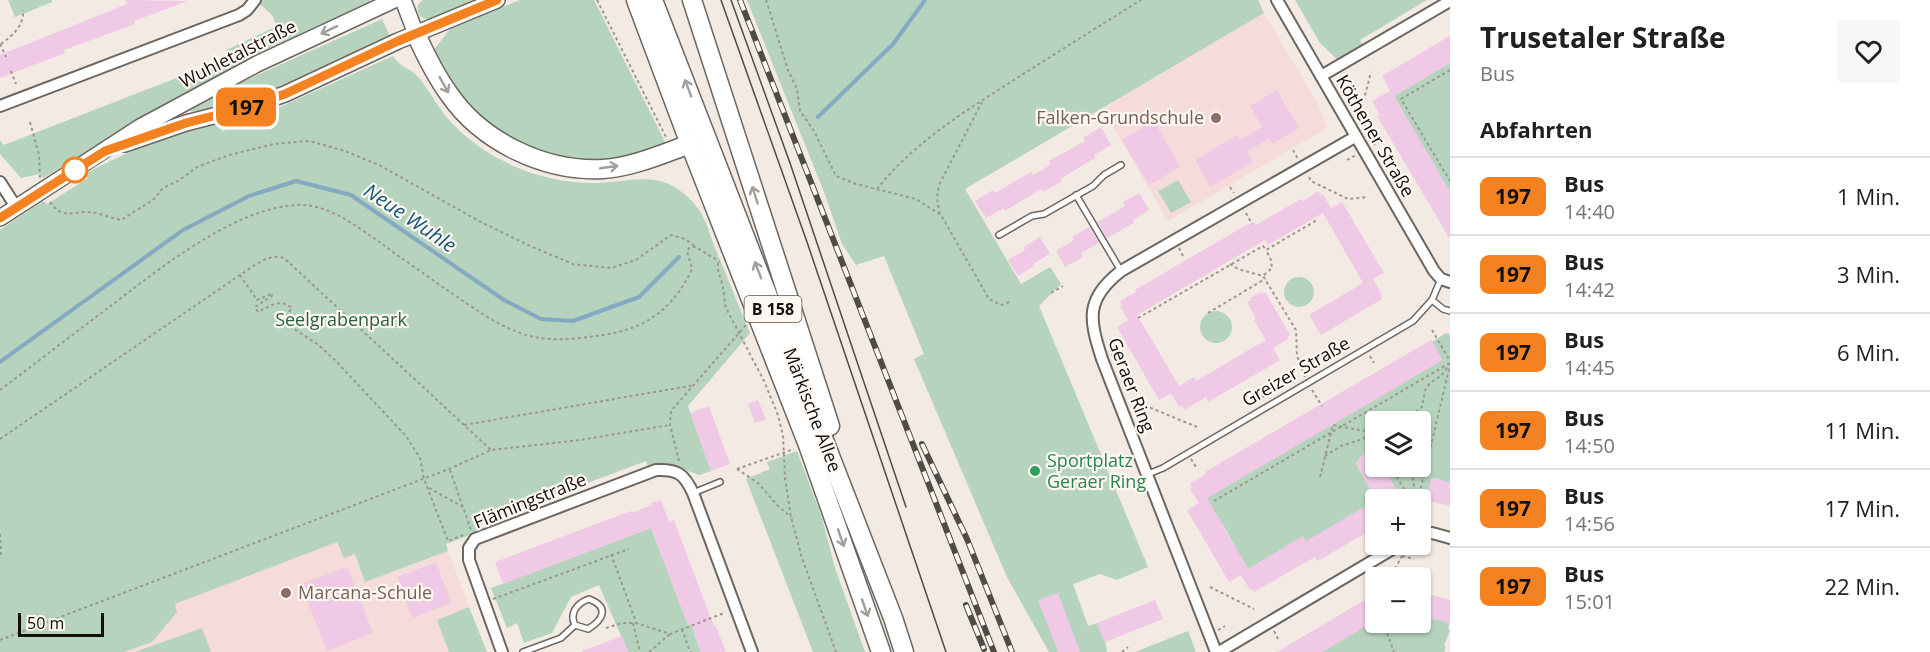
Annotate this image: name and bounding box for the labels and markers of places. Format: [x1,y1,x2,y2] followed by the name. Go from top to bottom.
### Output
[1036,105,1204,129] place label: Falken-Grundschule
[1209,111,1223,125] marker: Falken-Grundschule
[62,157,88,183] unlabelled marker
[1047,448,1146,493] place label: Sportplatz Geraer Ring
[1028,464,1042,478] marker: Sportplatz Geraer Ring
[298,580,432,604] place label: Marcana-Schule
[279,586,293,600] marker: Marcana-Schule

